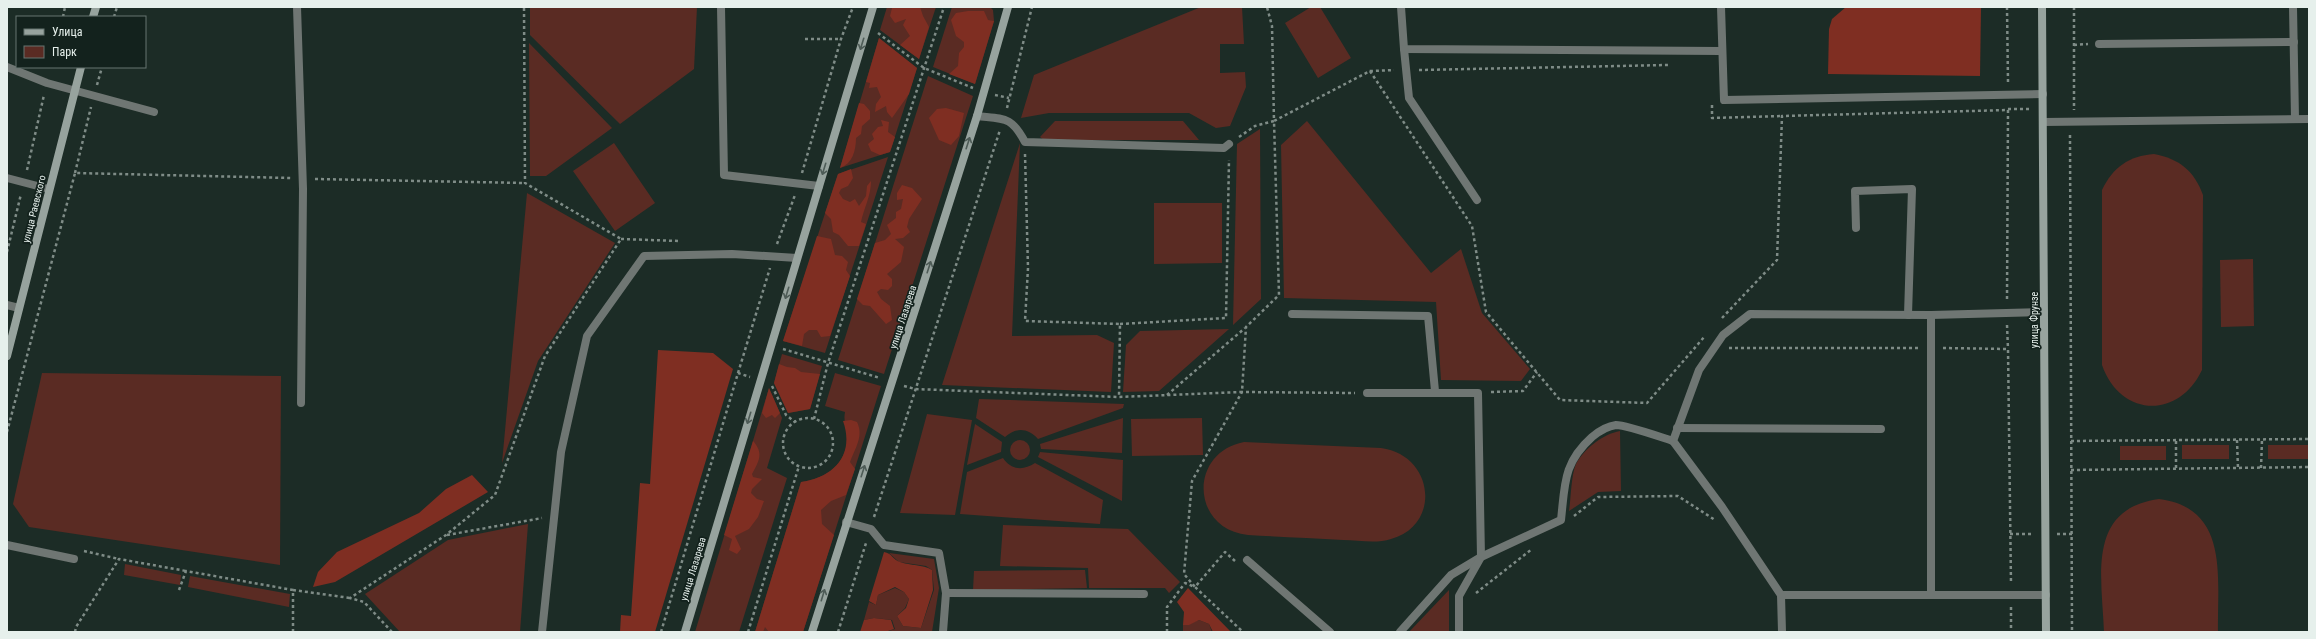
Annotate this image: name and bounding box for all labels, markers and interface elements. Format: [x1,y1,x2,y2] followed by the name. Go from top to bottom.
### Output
[16,16,146,68] legend
[52,25,83,39] text: Улица
[858,38,865,51] one-way arrow
[52,45,77,59] text: Парк
[965,137,972,150] one-way arrow
[820,162,827,175] one-way arrow
[20,174,48,244] street label: улица Раевского
[926,261,933,274] one-way arrow
[888,284,919,350] street label: улица Лазарева
[783,287,790,300] one-way arrow
[2028,291,2040,348] street label: улица Фрунзе
[745,411,752,424] one-way arrow
[860,465,867,478] one-way arrow
[678,536,708,602] street label: улица Лазарева
[820,589,828,601] one-way arrow

